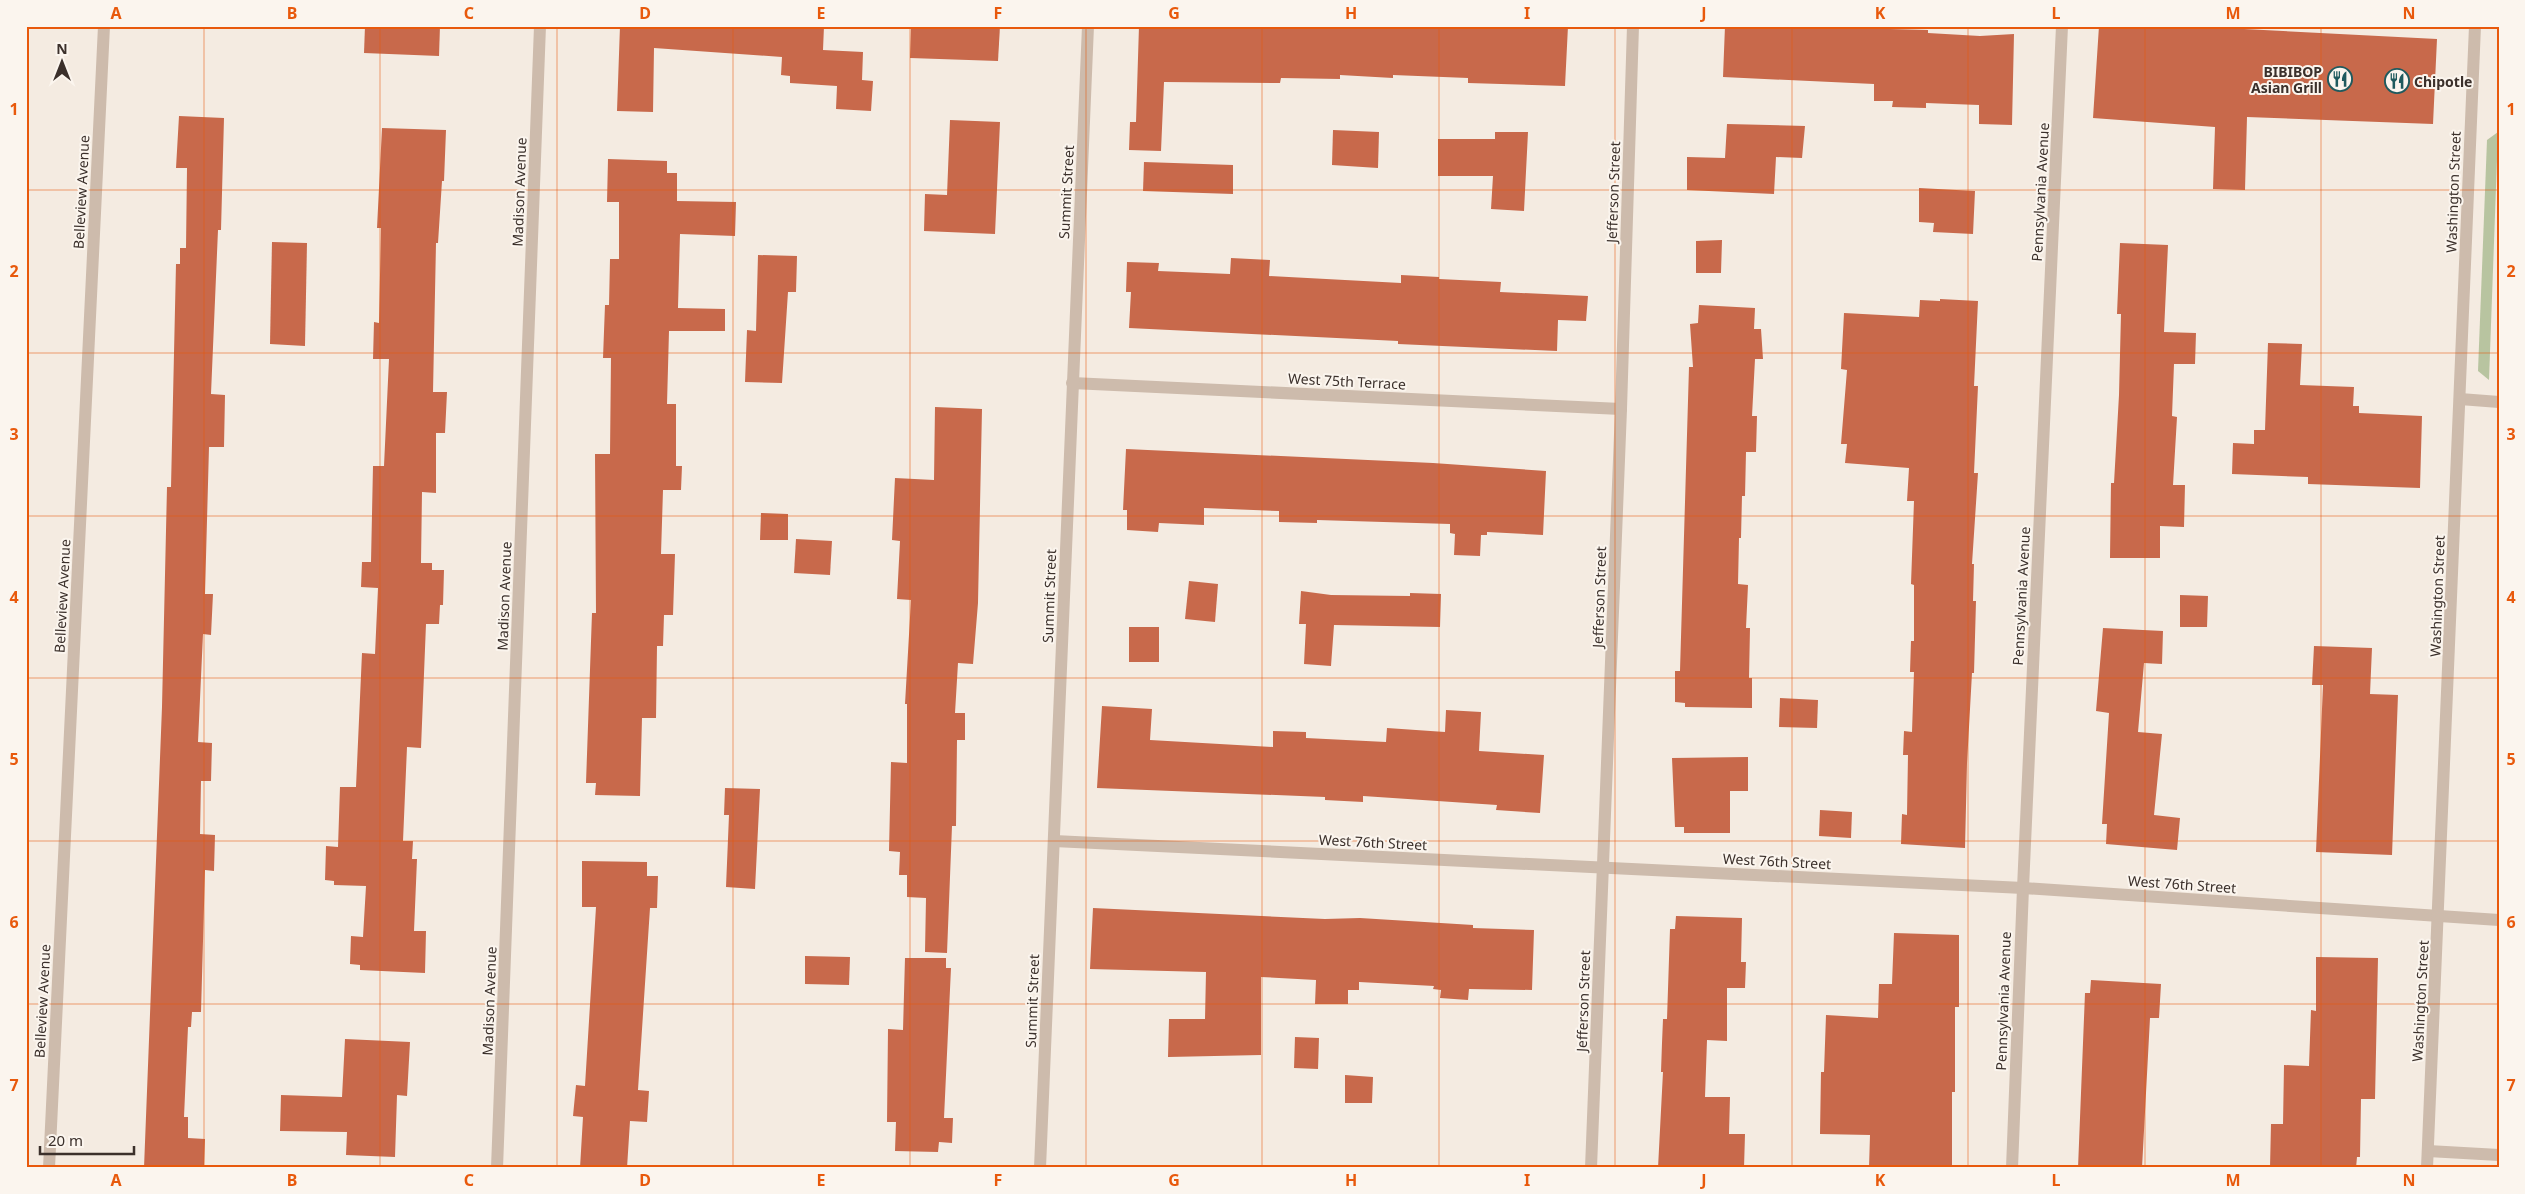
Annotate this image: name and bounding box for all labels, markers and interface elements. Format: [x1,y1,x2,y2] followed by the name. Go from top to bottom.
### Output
[110,2,122,24] text: A
[287,2,297,24] text: B
[464,2,474,24] text: C
[639,2,651,24] text: D
[817,2,826,24] text: E
[994,2,1002,24] text: F
[1168,2,1180,24] text: G
[1345,2,1357,24] text: H
[1524,2,1530,24] text: I
[1699,2,1707,24] text: J
[1875,2,1886,24] text: K
[2052,2,2061,24] text: L
[2225,2,2241,24] text: M
[2402,2,2416,24] text: N
[38,38,88,88] north arrow
[56,39,68,58] text: N
[2251,62,2322,97] place label: BIBIBOP Asian Grill
[2327,66,2353,92] restaurant icon: BIBIBOP Asian Grill
[2384,68,2410,94] restaurant icon: Chipotle
[2414,72,2472,91] place label: Chipotle
[9,98,19,120] text: 1
[2506,98,2516,120] text: 1
[2027,122,2053,262] street label: Pennsylvania Avenue
[2441,131,2465,253] street label: Washington Street
[69,134,93,249] street label: Belleview Avenue
[508,137,530,247] street label: Madison Avenue
[1602,141,1624,245] street label: Jefferson Street
[1054,145,1078,239] street label: Summit Street
[9,260,19,282] text: 2
[2506,260,2516,282] text: 2
[1288,368,1406,394] street label: West 75th Terrace
[9,423,19,445] text: 3
[2506,423,2516,445] text: 3
[2008,526,2034,666] street label: Pennsylvania Avenue
[2425,535,2449,657] street label: Washington Street
[50,538,74,653] street label: Belleview Avenue
[493,541,515,651] street label: Madison Avenue
[1588,546,1610,650] street label: Jefferson Street
[1038,549,1060,643] street label: Summit Street
[9,586,19,608] text: 4
[2506,586,2516,608] text: 4
[9,748,19,770] text: 5
[2506,748,2516,770] text: 5
[1318,830,1428,854] street label: West 76th Street
[1722,849,1832,873] street label: West 76th Street
[2127,871,2237,897] street label: West 76th Street
[9,911,19,933] text: 6
[2506,911,2516,933] text: 6
[1991,931,2015,1071] street label: Pennsylvania Avenue
[2407,940,2433,1062] street label: Washington Street
[30,943,54,1058] street label: Belleview Avenue
[478,946,500,1056] street label: Madison Avenue
[1572,950,1594,1054] street label: Jefferson Street
[1021,954,1043,1048] street label: Summit Street
[9,1074,19,1096] text: 7
[2506,1074,2516,1096] text: 7
[40,1124,134,1156] scale bar
[48,1130,83,1150] text: 20 m
[110,1169,122,1191] text: A
[287,1169,297,1191] text: B
[464,1169,474,1191] text: C
[639,1169,651,1191] text: D
[817,1169,826,1191] text: E
[994,1169,1002,1191] text: F
[1168,1169,1180,1191] text: G
[1345,1169,1357,1191] text: H
[1524,1169,1530,1191] text: I
[1699,1169,1707,1191] text: J
[1875,1169,1886,1191] text: K
[2052,1169,2061,1191] text: L
[2225,1169,2241,1191] text: M
[2402,1169,2416,1191] text: N

